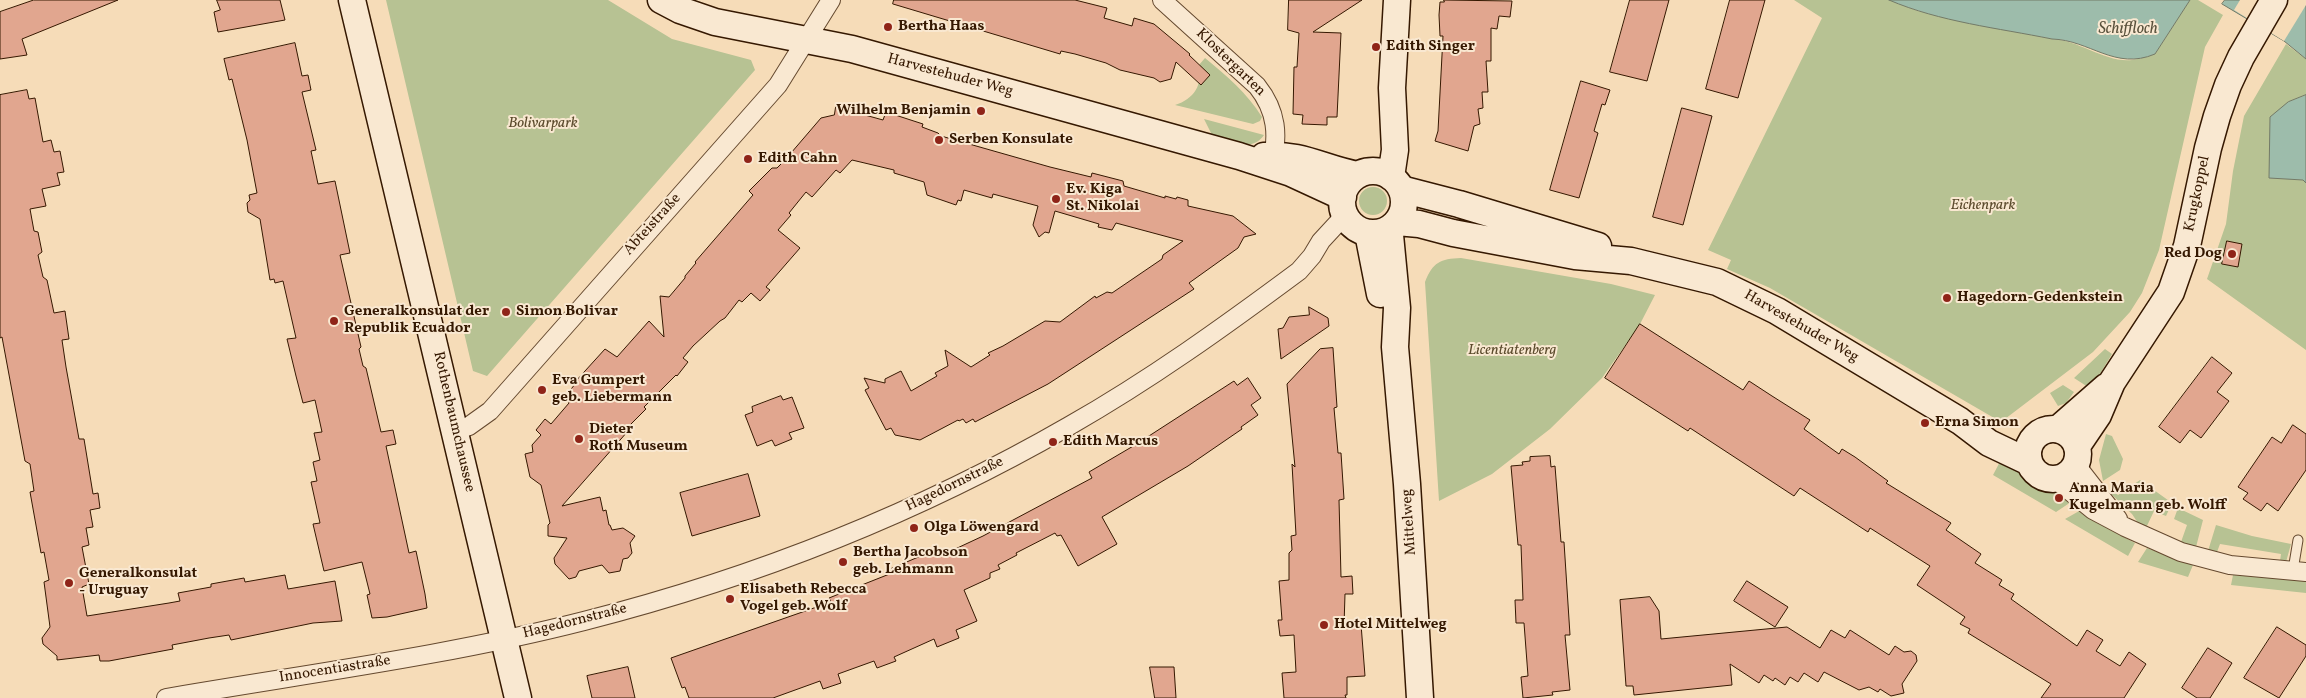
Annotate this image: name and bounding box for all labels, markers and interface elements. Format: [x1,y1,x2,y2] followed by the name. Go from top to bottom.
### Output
[898,18,984,36] place label: Bertha Haas
[2098,20,2158,40] water label: Schiffloch
[882,21,894,33] marker: Bertha Haas
[1191,25,1269,101] street label: Klostergarten
[1386,38,1475,56] place label: Edith Singer
[1370,41,1382,53] marker: Edith Singer
[885,51,1015,101] street label: Harvestehuder Weg
[836,102,971,120] place label: Wilhelm Benjamin
[975,105,987,117] marker: Wilhelm Benjamin
[508,115,578,133] park label: Bolivarpark
[949,131,1073,149] place label: Serben Konsulate
[933,134,945,146] marker: Serben Konsulate
[758,150,838,168] place label: Edith Cahn
[742,153,754,165] marker: Edith Cahn
[2181,154,2215,234] street label: Krugkoppel
[1066,181,1139,216] place label: Ev. Kiga St. Nikolai
[621,190,685,260] street label: Abteistraße
[1050,193,1062,205] marker: Ev. Kiga St. Nikolai
[1950,197,2016,215] park label: Eichenpark
[2164,245,2222,263] place label: Red Dog
[2226,248,2238,260] marker: Red Dog
[1740,287,1862,367] street label: Harvestehuder Weg
[1957,289,2123,307] place label: Hagedorn-Gedenkstein
[1941,292,1953,304] marker: Hagedorn-Gedenkstein
[344,303,489,338] place label: Generalkonsulat der Republik Ecuador
[516,303,618,321] place label: Simon Bolivar
[500,306,512,318] marker: Simon Bolivar
[328,315,340,327] marker: Generalkonsulat der Republik Ecuador
[1468,342,1556,360] park label: Licentiatenberg
[428,350,478,494] street label: Rothenbaumchaussee
[552,372,672,407] place label: Eva Gumpert geb. Liebermann
[536,384,548,396] marker: Eva Gumpert geb. Liebermann
[1935,414,2019,432] place label: Erna Simon
[1919,417,1931,429] marker: Erna Simon
[589,421,688,456] place label: Dieter Roth Museum
[573,433,585,445] marker: Dieter Roth Museum
[1063,433,1158,451] place label: Edith Marcus
[1047,436,1059,448] marker: Edith Marcus
[903,454,1007,516] street label: Hagedornstraße
[2069,480,2226,515] place label: Anna Maria Kugelmann geb. Wolff
[1399,488,1421,556] street label: Mittelweg
[2053,492,2065,504] marker: Anna Maria Kugelmann geb. Wolff
[924,519,1039,537] place label: Olga Löwengard
[908,522,920,534] marker: Olga Löwengard
[853,544,968,579] place label: Bertha Jacobson geb. Lehmann
[837,556,849,568] marker: Bertha Jacobson geb. Lehmann
[79,565,197,600] place label: Generalkonsulat - Uruguay
[63,577,75,589] marker: Generalkonsulat - Uruguay
[740,581,867,616] place label: Elisabeth Rebecca Vogel geb. Wolf
[724,593,736,605] marker: Elisabeth Rebecca Vogel geb. Wolf
[521,600,629,644] street label: Hagedornstraße
[1334,616,1447,634] place label: Hotel Mittelweg
[1318,619,1330,631] marker: Hotel Mittelweg
[278,652,392,688] street label: Innocentiastraße

